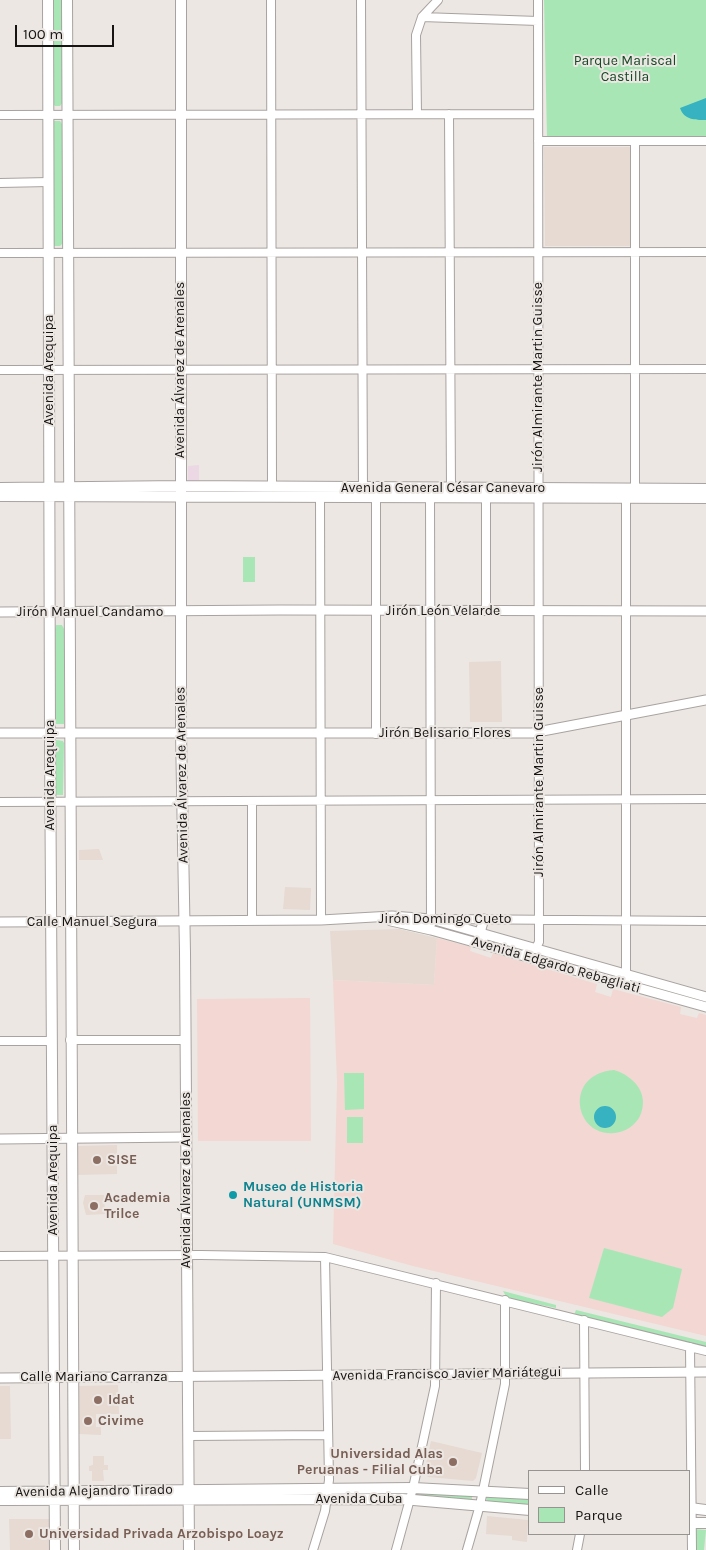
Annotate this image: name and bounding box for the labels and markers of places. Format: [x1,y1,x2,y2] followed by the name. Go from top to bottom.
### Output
[107,1152,137,1168] place label: SISE
[91,1154,103,1166] marker: SISE
[243,1179,363,1212] place label: Museo de Historia Natural (UNMSM)
[227,1189,239,1201] marker: Museo de Historia Natural (UNMSM)
[104,1190,170,1222] place label: Academia Trilce
[88,1200,100,1212] marker: Academia Trilce
[108,1392,135,1408] place label: Idat
[92,1394,104,1406] marker: Idat
[98,1413,144,1429] place label: Civime
[82,1415,94,1427] marker: Civime
[297,1446,443,1478] place label: Universidad Alas Peruanas - Filial Cuba
[447,1456,459,1468] marker: Universidad Alas Peruanas - Filial Cuba
[39,1526,284,1542] place label: Universidad Privada Arzobispo Loayz
[23,1528,35,1540] marker: Universidad Privada Arzobispo Loayz

